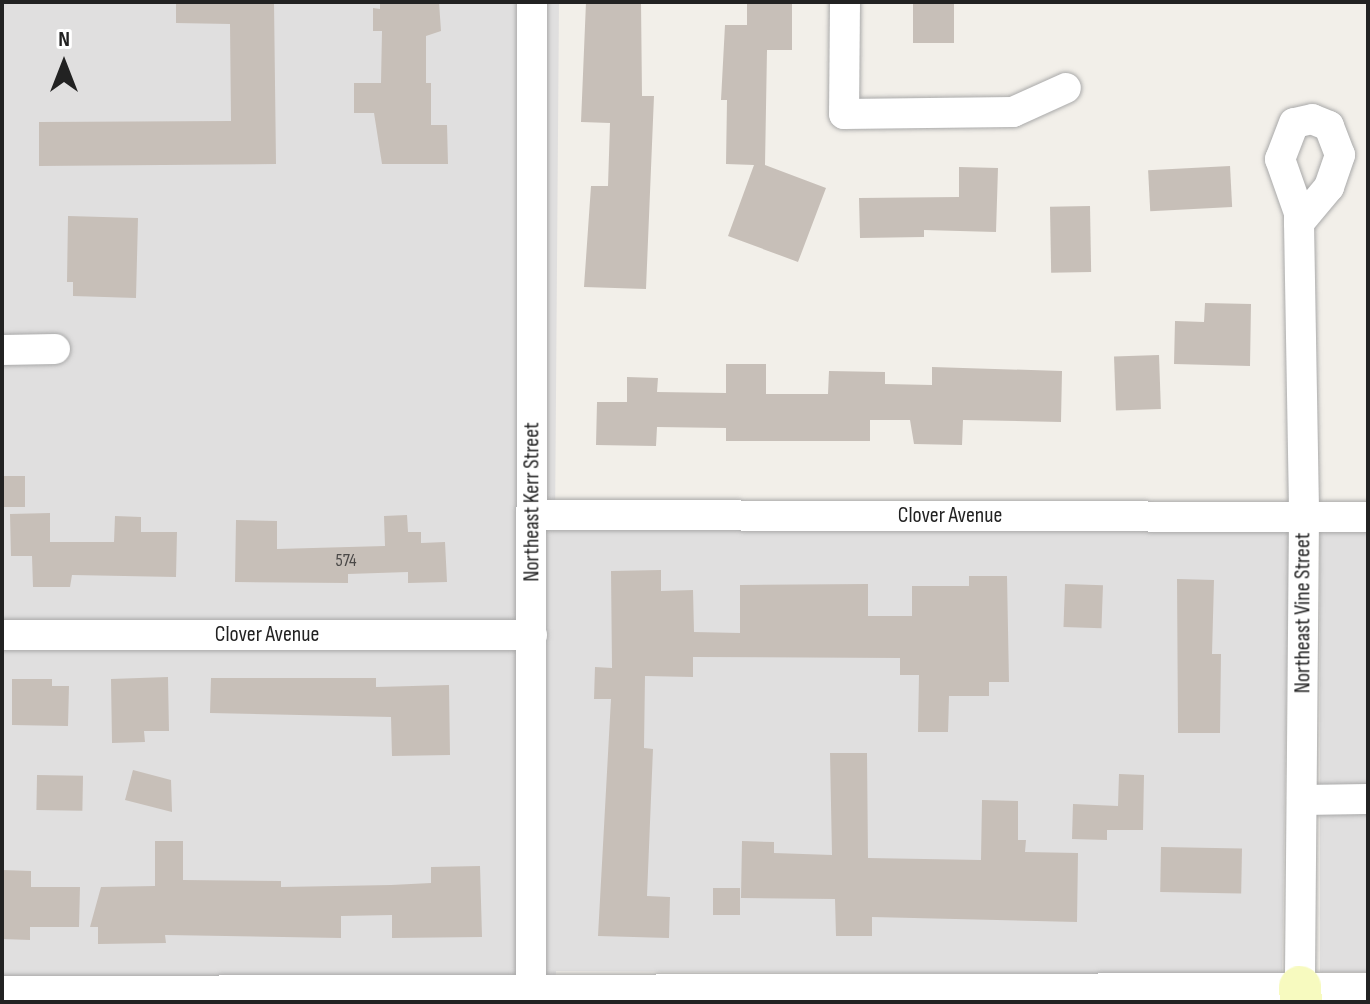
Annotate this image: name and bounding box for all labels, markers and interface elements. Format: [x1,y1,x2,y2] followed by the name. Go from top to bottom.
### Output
[24,24,104,104] north arrow
[58,26,70,53] text: N
[519,422,545,582] street label: Northeast Kerr Street
[898,503,1002,529] street label: Clover Avenue
[1290,533,1316,693] street label: Northeast Vine Street
[336,550,356,572] house number: 574
[215,622,319,648] street label: Clover Avenue

